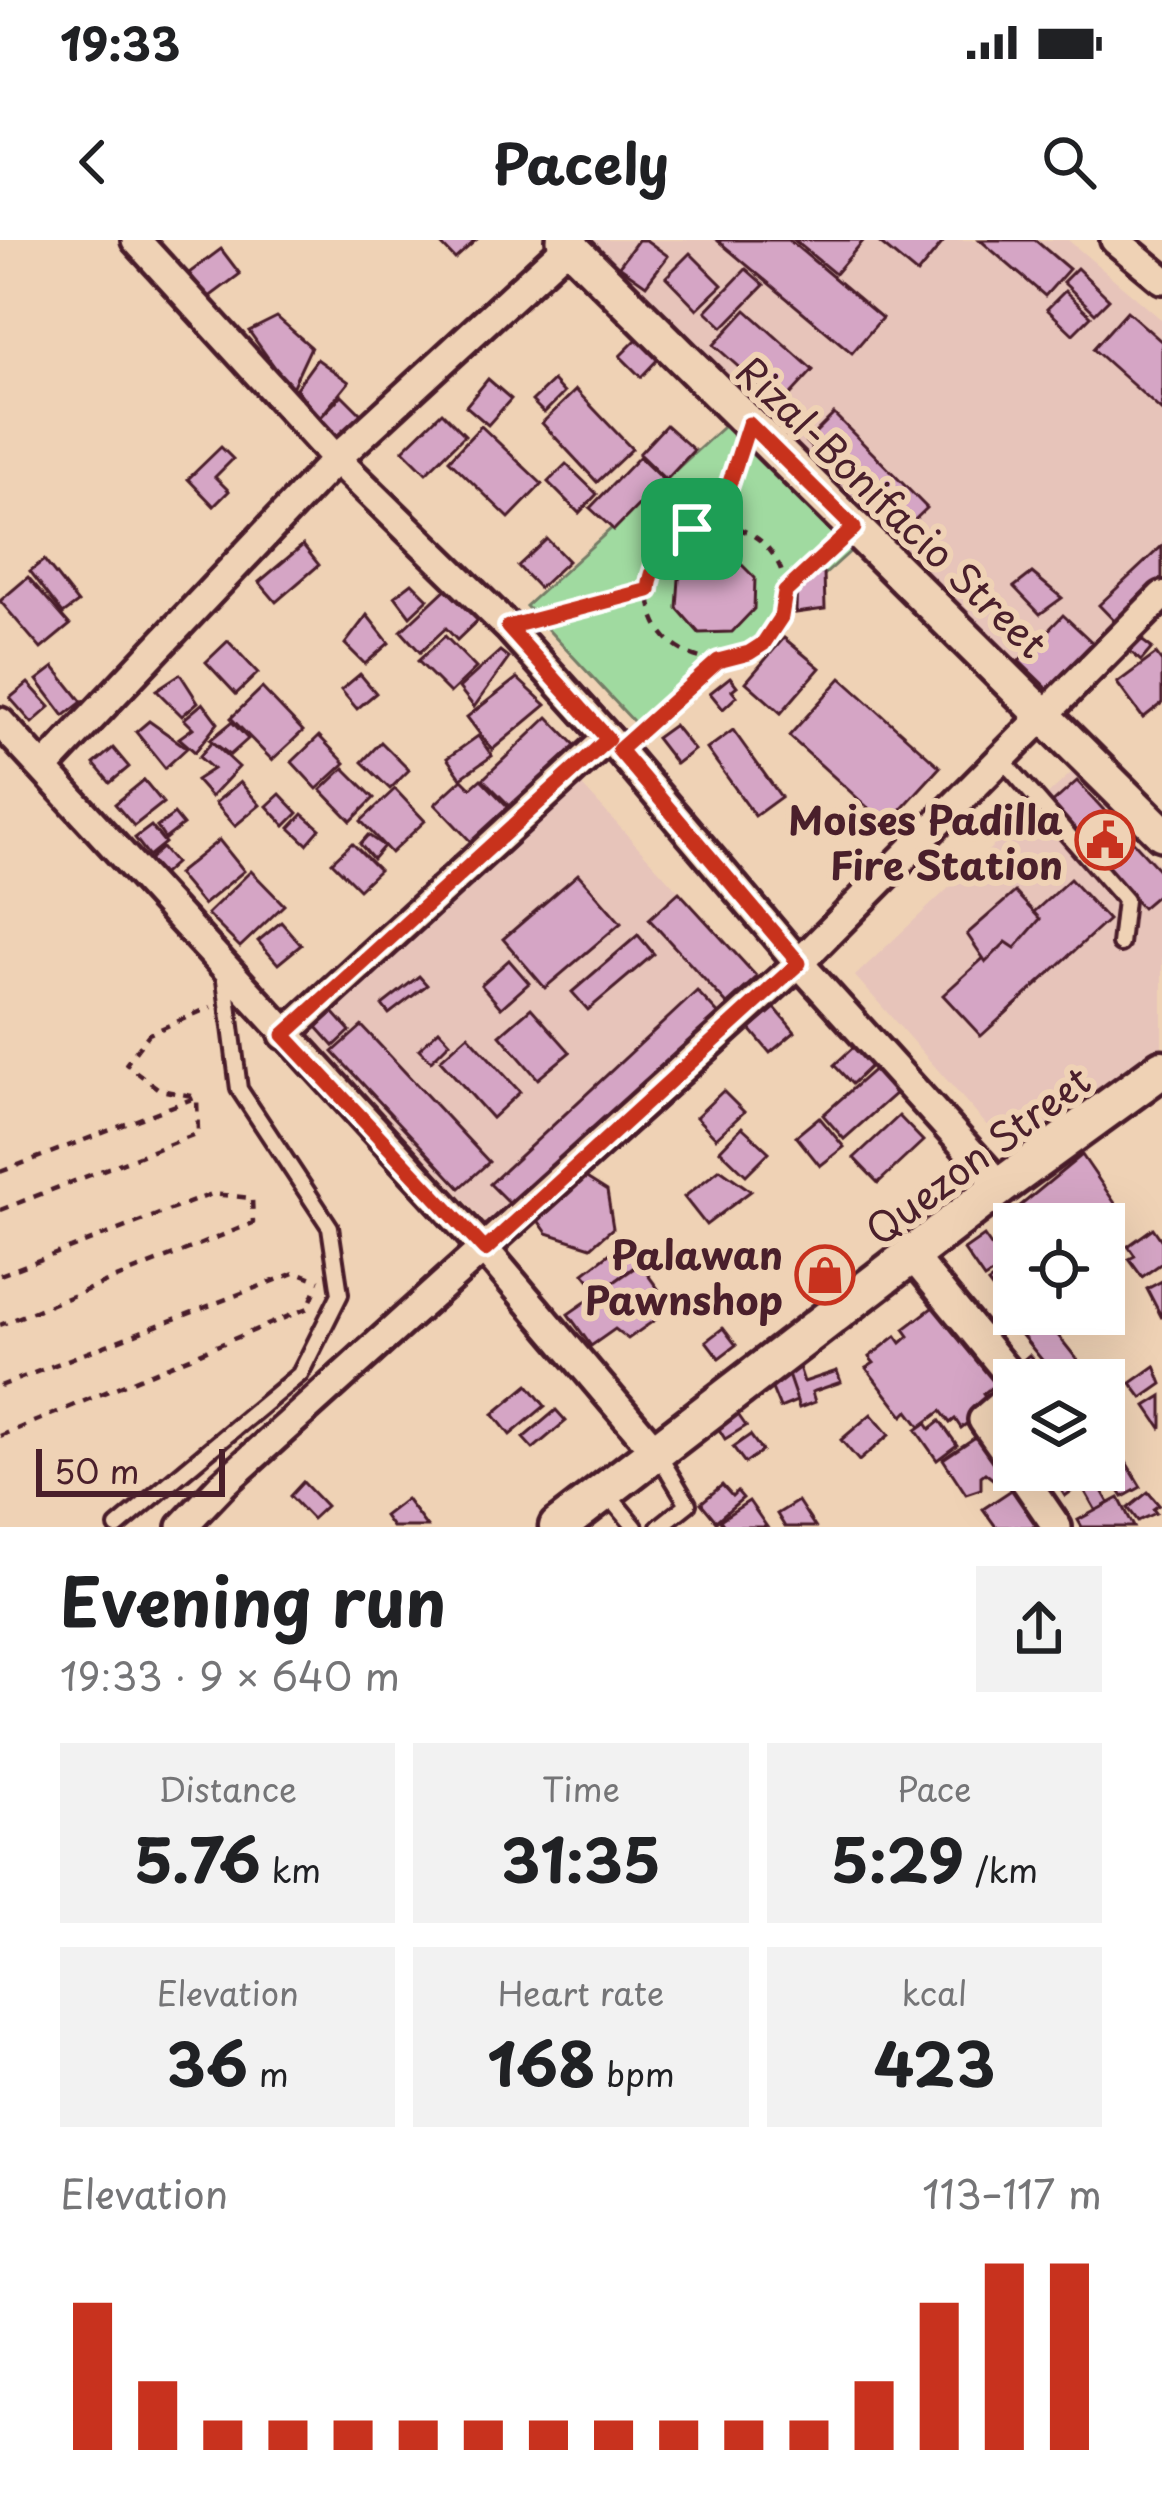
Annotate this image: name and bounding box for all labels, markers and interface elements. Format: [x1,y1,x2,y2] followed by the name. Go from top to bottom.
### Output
[60,8,180,76] text: 19:33
[493,122,669,203] text: Pacely
[60,129,126,195] icon: back
[1036,129,1102,195] icon: search
[724,341,1062,671] street label: Rizal-Bonifacio Street
[641,478,743,580] pin
[659,496,725,562] icon: arrive
[788,789,1064,893] place label: Moises Padilla Fire Station
[1074,809,1136,871] public building icon: Moises Padilla Fire Station
[852,1050,1102,1258] street label: Quezon Street
[993,1203,1125,1491] map controls
[993,1203,1125,1335] button: locate
[585,1224,783,1328] place label: Palawan Pawnshop
[794,1244,856,1306] shop icon: Palawan Pawnshop
[993,1359,1125,1491] button: layers
[36,1443,225,1496] scale bar
[54,1445,140,1495] text: 50 m
[60,1550,446,1649] text: Evening run
[976,1566,1102,1692] button: share
[60,1645,400,1704] text: 19:33 · 9 × 640 m
[158,1763,297,1813] text: Distance
[542,1763,620,1813] text: Time
[897,1763,972,1813] text: Pace
[134,1813,261,1903] text: 5.76
[501,1813,661,1903] text: 31:35
[831,1813,964,1903] text: 5:29
[261,1844,321,1894] text: km
[964,1844,1038,1894] text: /km
[156,1967,299,2017] text: Elevation
[498,1967,664,2017] text: Heart rate
[901,1967,967,2017] text: kcal
[167,2017,248,2107] text: 36
[487,2017,596,2107] text: 168
[873,2017,995,2107] text: 423
[248,2048,289,2098] text: m
[596,2048,675,2098] text: bpm
[60,2163,228,2222] text: Elevation
[922,2163,1102,2222] text: 113–117 m

